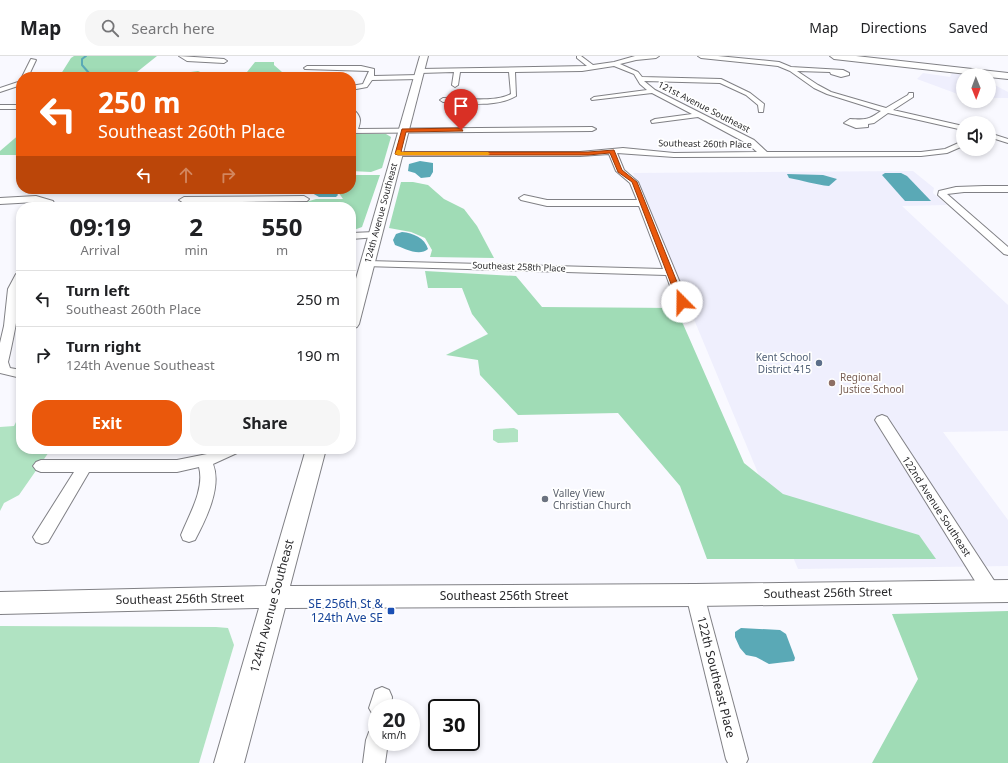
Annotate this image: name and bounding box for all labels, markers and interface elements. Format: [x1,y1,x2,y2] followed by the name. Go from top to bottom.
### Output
[85,10,365,46] search box
[20,15,61,41] text: Map
[99,17,121,39] icon: search
[131,18,215,38] text: Search here
[809,18,838,37] text: Map
[860,18,927,37] text: Directions
[949,18,988,37] text: Saved
[956,68,996,108] north arrow
[956,68,996,156] map controls
[656,78,753,136] street label: 121st Avenue Southeast
[98,83,181,121] text: 250 m
[32,88,84,140] icon: left
[444,89,478,130] pin
[450,95,472,117] icon: arrive
[956,116,996,156] button: sound
[98,119,285,143] text: Southeast 260th Place
[658,136,752,151] street label: Southeast 260th Place
[361,161,400,264] street label: 124th Avenue Southeast
[133,164,155,186] icon: left
[175,164,197,186] icon: ahead
[217,164,239,186] icon: right
[69,210,131,243] text: 09:19
[189,210,203,243] text: 2
[261,210,303,243] text: 550
[80,241,120,259] text: Arrival
[184,241,208,259] text: min
[276,241,288,259] text: m
[472,258,566,275] street label: Southeast 258th Place
[66,280,130,300] text: Turn left
[661,281,703,323] position arrow
[32,288,54,310] icon: left
[296,289,340,309] text: 250 m
[66,300,201,318] text: Southeast 260th Place
[66,336,141,356] text: Turn right
[32,344,54,366] icon: right
[296,345,340,365] text: 190 m
[756,350,811,376] place label: Kent School District 415
[66,356,215,374] text: 124th Avenue Southeast
[814,358,824,368] marker: Kent School District 415
[839,370,904,396] place label: Regional Justice School
[827,378,837,388] marker: Regional Justice School
[32,400,182,446] button: Exit
[190,400,340,446] button: Share
[899,453,975,559] street label: 122nd Avenue Southeast
[553,486,631,512] place label: Valley View Christian Church
[540,494,550,504] marker: Valley View Christian Church
[246,537,298,674] street label: 124th Avenue Southeast
[764,583,893,602] street label: Southeast 256th Street
[440,587,569,604] street label: Southeast 256th Street
[116,589,245,608] street label: Southeast 256th Street
[308,595,383,626] place label: SE 256th St & 124th Ave SE
[386,606,396,616] marker: SE 256th St & 124th Ave SE
[693,614,740,740] street label: 122th Southeast Place
[428,699,480,751] speed limit sign: 30
[383,706,405,733] text: 20
[382,728,406,742] text: km/h

